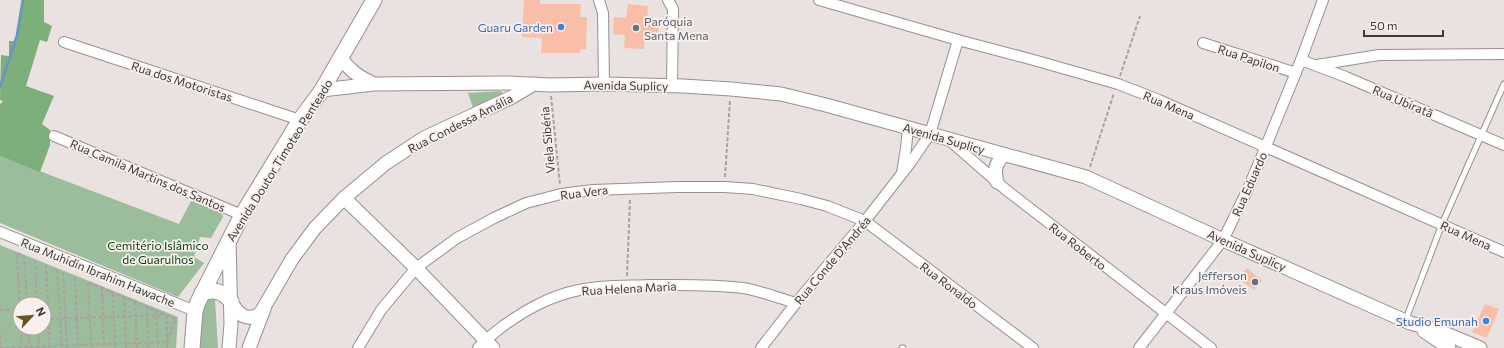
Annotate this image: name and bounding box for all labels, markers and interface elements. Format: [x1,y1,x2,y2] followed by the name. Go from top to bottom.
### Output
[1364,12,1443,38] scale bar
[644,14,709,42] place label: Paróquia Santa Mena
[1370,18,1398,32] text: 50 m
[478,20,553,34] place label: Guaru Garden
[556,22,566,32] marker: Guaru Garden
[631,23,641,33] marker: Paróquia Santa Mena
[1216,41,1282,75] street label: Rua Papilon
[130,58,234,104] street label: Rua dos Motoristas
[223,76,335,244] street label: Avenida Doutor Timoteo Penteado
[584,77,668,93] street label: Avenida Suplicy
[1371,82,1435,120] street label: Rua Ubiratã
[1141,88,1197,122] street label: Rua Mena
[405,91,515,155] street label: Rua Condessa Amália
[537,106,557,174] street label: Viela Sibéria
[901,120,987,156] street label: Avenida Suplicy
[68,136,228,214] street label: Rua Camila Martins dos Santos
[1229,150,1269,218] street label: Rua Eduardo
[559,182,609,202] street label: Rua Vera
[791,213,873,307] street label: Rua Conde D'Andréa
[1438,218,1494,252] street label: Rua Mena
[1047,219,1109,273] street label: Rua Roberto
[1205,226,1289,274] street label: Avenida Suplicy
[19,235,177,309] street label: Rua Muhidin Ibrahim Hawache
[107,238,209,266] park label: Cemitério Islâmico de Guarulhos
[917,259,981,311] street label: Rua Ronaldo
[1172,268,1247,296] place label: Jefferson Kraus Imóveis
[1250,277,1260,287] marker: Jefferson Kraus Imóveis
[581,279,677,297] street label: Rua Helena Maria
[12,296,52,336] north arrow
[34,305,49,318] text: N
[1396,314,1478,328] place label: Studio Emunah
[1481,316,1491,326] marker: Studio Emunah

